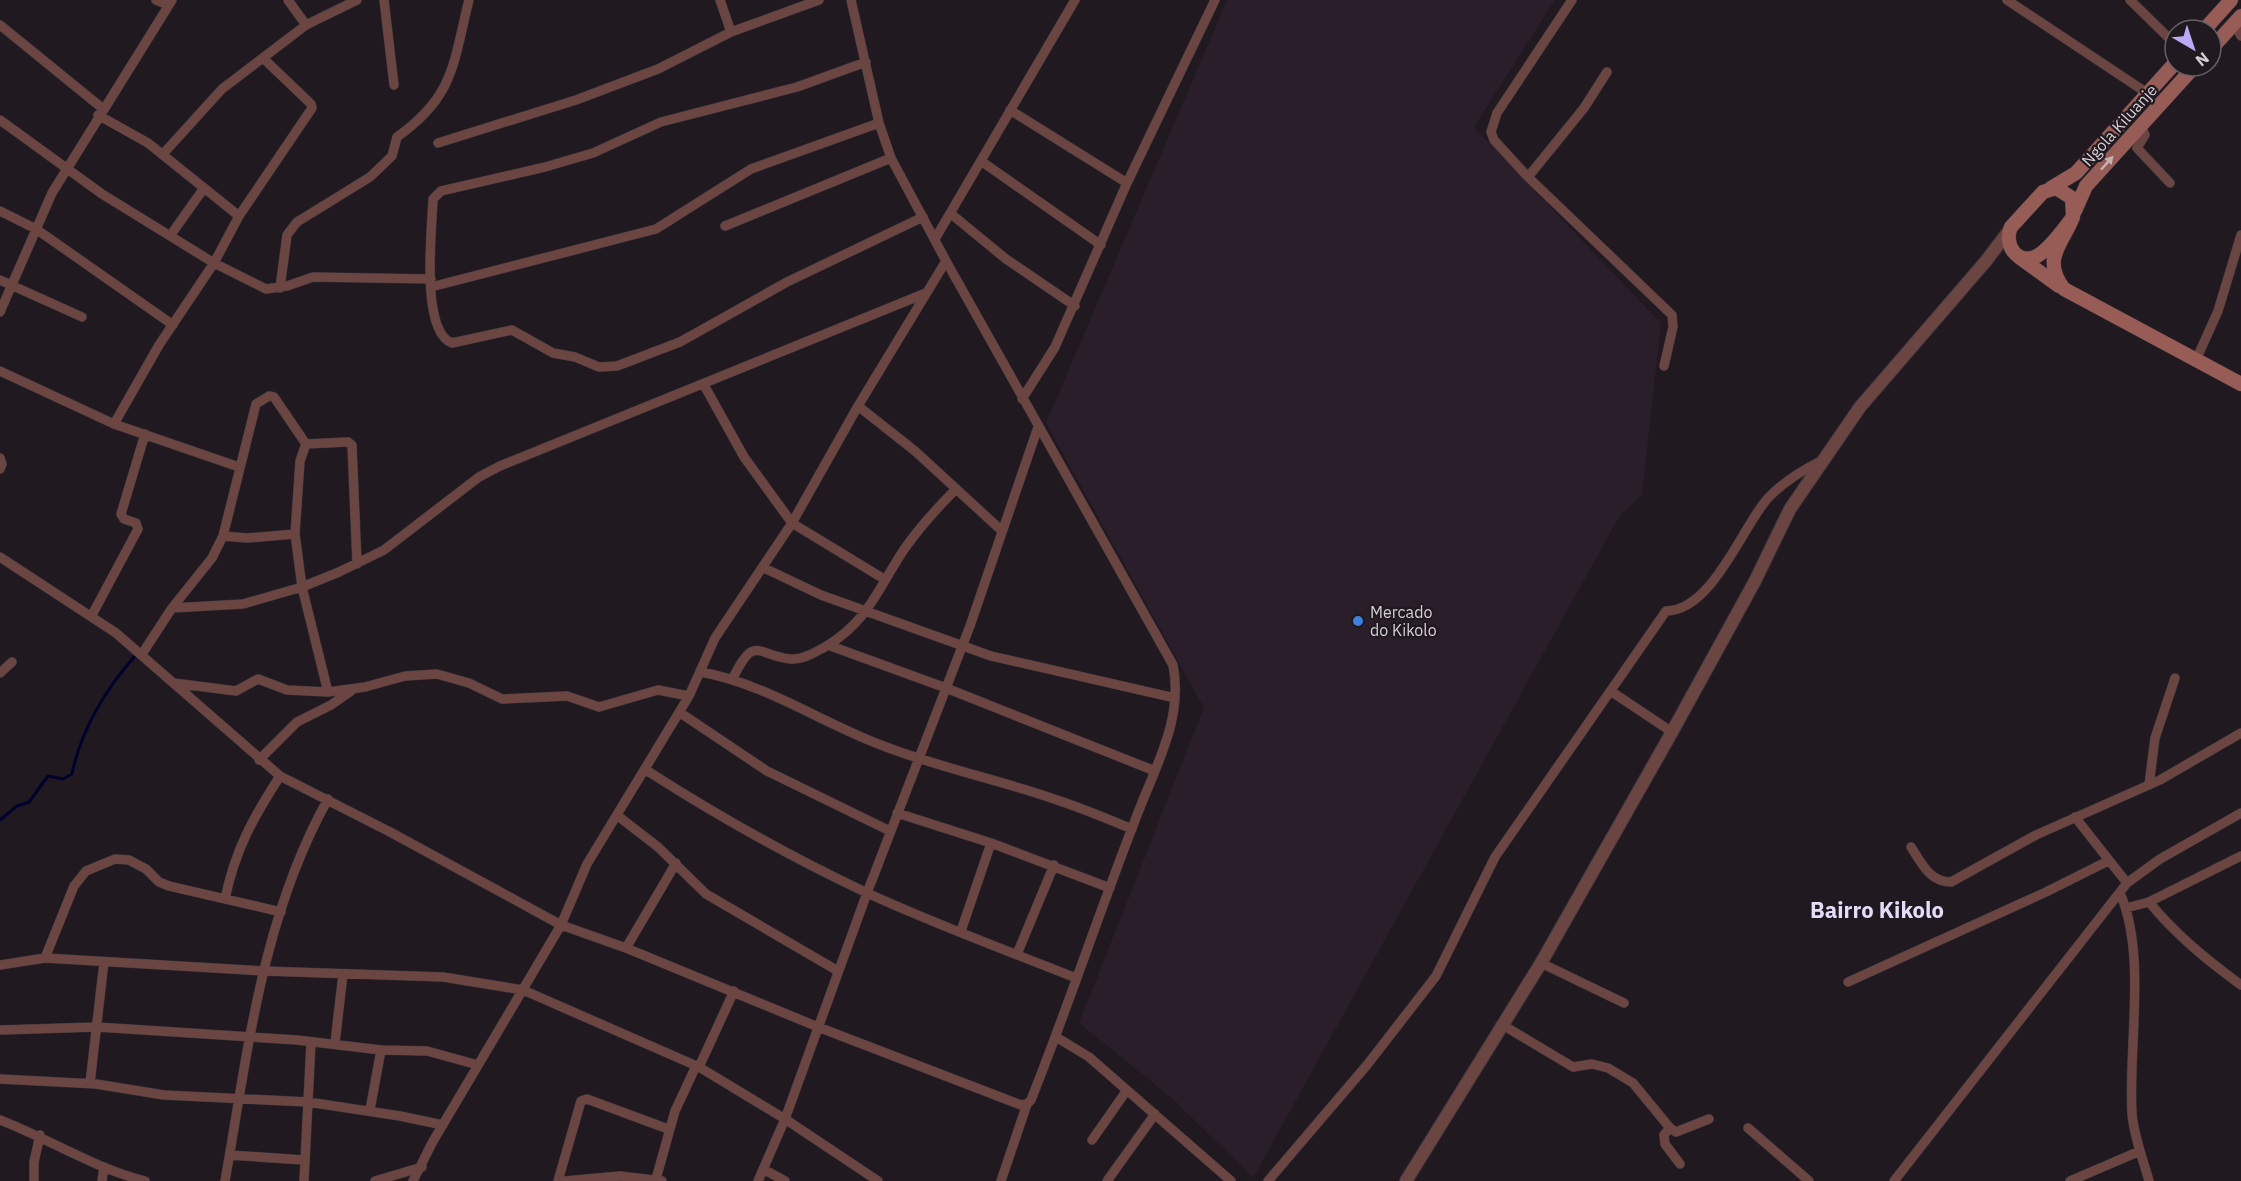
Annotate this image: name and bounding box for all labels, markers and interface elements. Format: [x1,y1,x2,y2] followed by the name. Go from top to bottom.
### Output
[2163,18,2223,78] north arrow
[2192,48,2213,71] text: N
[2077,80,2161,170] street label: Ngola Kiluanje
[2100,156,2113,171] one-way arrow
[1370,602,1437,640] place label: Mercado do Kikolo
[1351,614,1365,628] marker: Mercado do Kikolo
[1810,895,1944,924] district label: Bairro Kikolo

